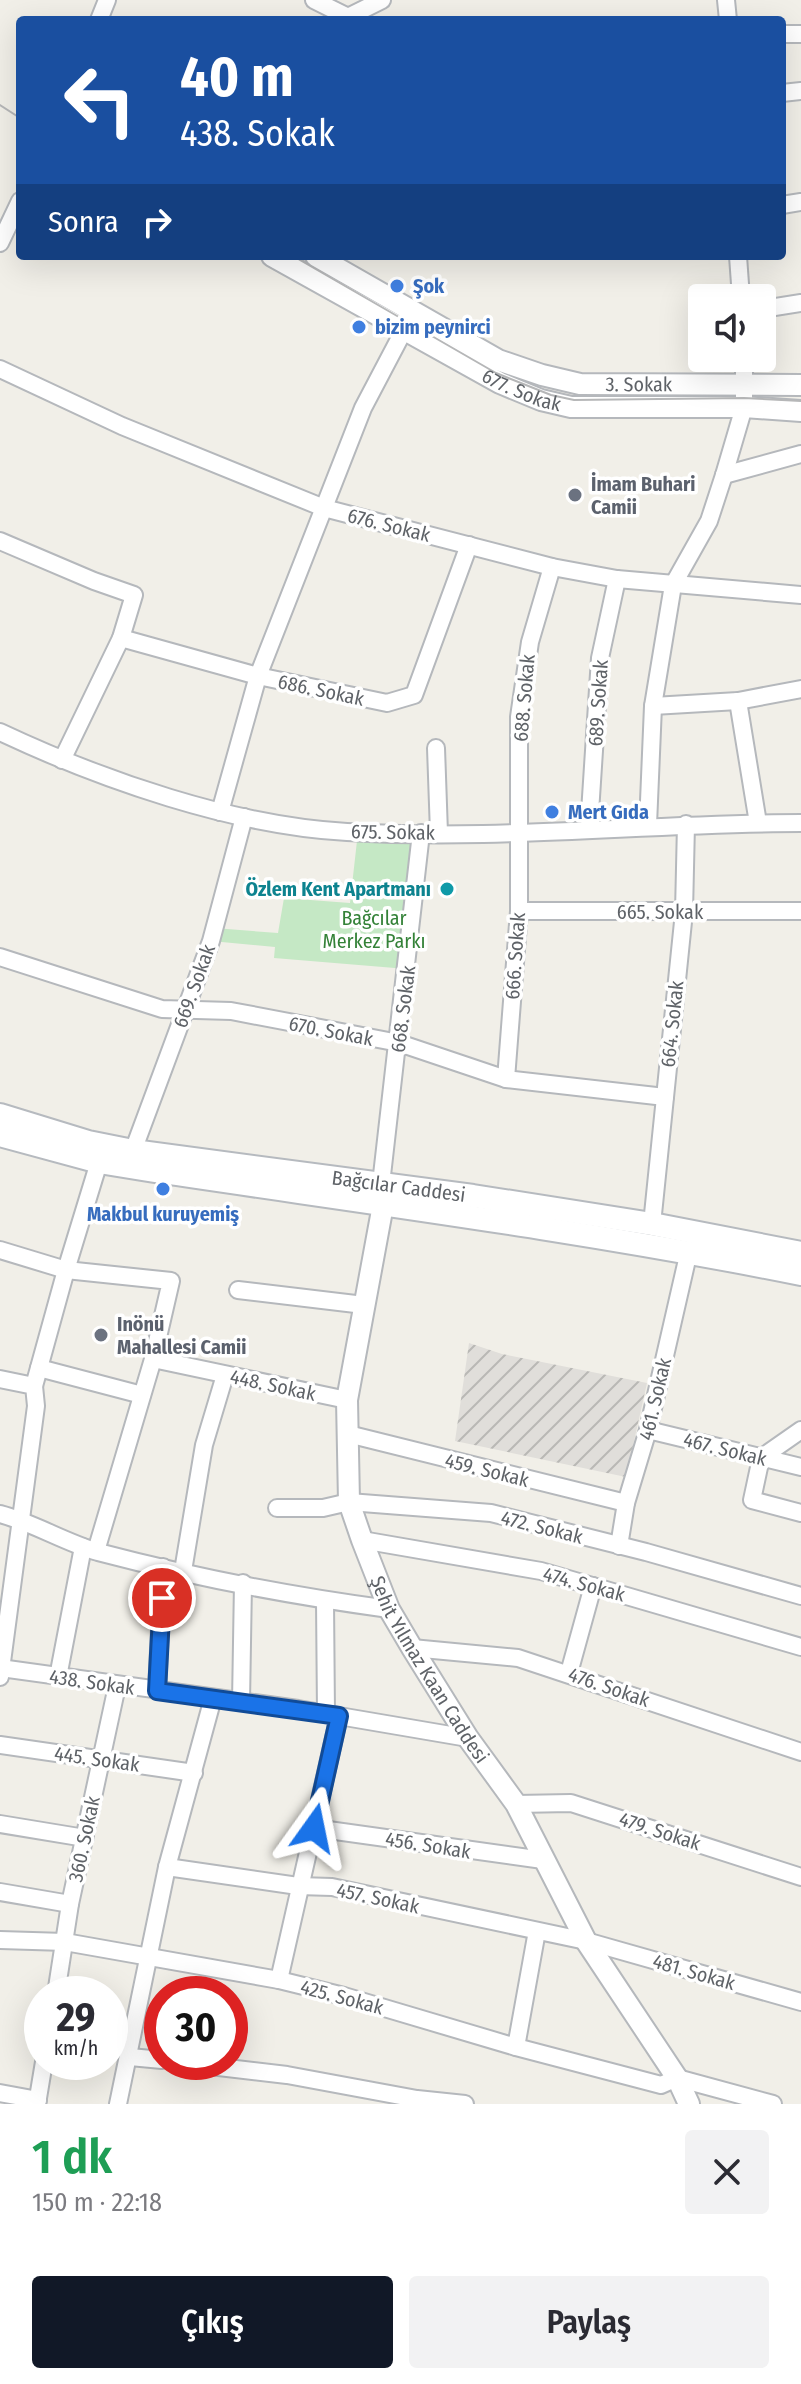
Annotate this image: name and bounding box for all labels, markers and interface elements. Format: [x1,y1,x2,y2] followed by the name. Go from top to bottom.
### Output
[180,44,294,111] text: 40 m
[48,48,152,152] icon: left
[180,112,335,156] text: 438. Sokak
[135,200,179,244] icon: right
[48,204,119,240] text: Sonra
[413,274,445,299] place label: Şok
[388,277,406,295] marker: Şok
[688,284,776,372] map controls
[688,284,776,372] button: sound
[375,315,491,339] place label: bizim peynirci
[350,318,368,336] marker: bizim peynirci
[478,363,564,416] street label: 677. Sokak
[605,372,673,396] street label: 3. Sokak
[591,472,695,519] place label: İmam Buhari Camii
[566,486,584,504] marker: İmam Buhari Camii
[345,503,434,547] street label: 676. Sokak
[508,653,540,743] street label: 688. Sokak
[583,658,613,747] street label: 689. Sokak
[276,669,367,711] street label: 686. Sokak
[568,800,649,824] place label: Mert Gıda
[543,803,561,821] marker: Mert Gıda
[351,819,436,845] street label: 675. Sokak
[246,877,431,901] place label: Özlem Kent Apartmanı
[438,880,456,898] marker: Özlem Kent Apartmanı
[617,900,704,924] street label: 665. Sokak
[322,906,426,953] park label: Bağcılar Merkez Parkı
[500,911,530,1000] street label: 666. Sokak
[168,940,220,1031] street label: 669. Sokak
[386,964,420,1054] street label: 668. Sokak
[656,979,689,1069] street label: 664. Sokak
[287,1011,376,1051] street label: 670. Sokak
[330,1165,467,1207] street label: Bağcılar Caddesi
[154,1180,172,1198] marker: Makbul kuruyemiş
[87,1202,239,1226] place label: Makbul kuruyemiş
[117,1312,246,1359] place label: Inönü Mahallesi Camii
[92,1326,110,1344] marker: Inönü Mahallesi Camii
[634,1355,676,1443] street label: 461. Sokak
[228,1364,319,1406] street label: 448. Sokak
[681,1427,770,1471] street label: 467. Sokak
[443,1448,532,1492] street label: 459. Sokak
[499,1505,586,1549] street label: 472. Sokak
[540,1562,628,1607] street label: 474. Sokak
[128,1564,196,1632] pin
[364,1573,494,1768] street label: Şehit Yılmaz Kaan Caddesi
[140,1576,184,1620] icon: arrive
[565,1662,653,1712] street label: 476. Sokak
[48,1664,137,1700] street label: 438. Sokak
[53,1741,142,1777] street label: 445. Sokak
[272,1786,356,1870] position arrow
[63,1793,105,1884] street label: 360. Sokak
[616,1807,704,1856] street label: 479. Sokak
[384,1826,473,1864] street label: 456. Sokak
[334,1878,422,1919] street label: 457. Sokak
[650,1949,739,1995] street label: 481. Sokak
[298,1974,387,2020] street label: 425. Sokak
[144,1976,248,2080] speed limit sign: 30
[56,1994,95,2042] text: 29
[54,2036,98,2060] text: km/h
[32,2128,112,2186] text: 1 dk
[685,2130,769,2214] button: close
[32,2187,162,2218] text: 150 m · 22:18
[32,2276,393,2368] button: Çıkış
[409,2276,769,2368] button: Paylaş

